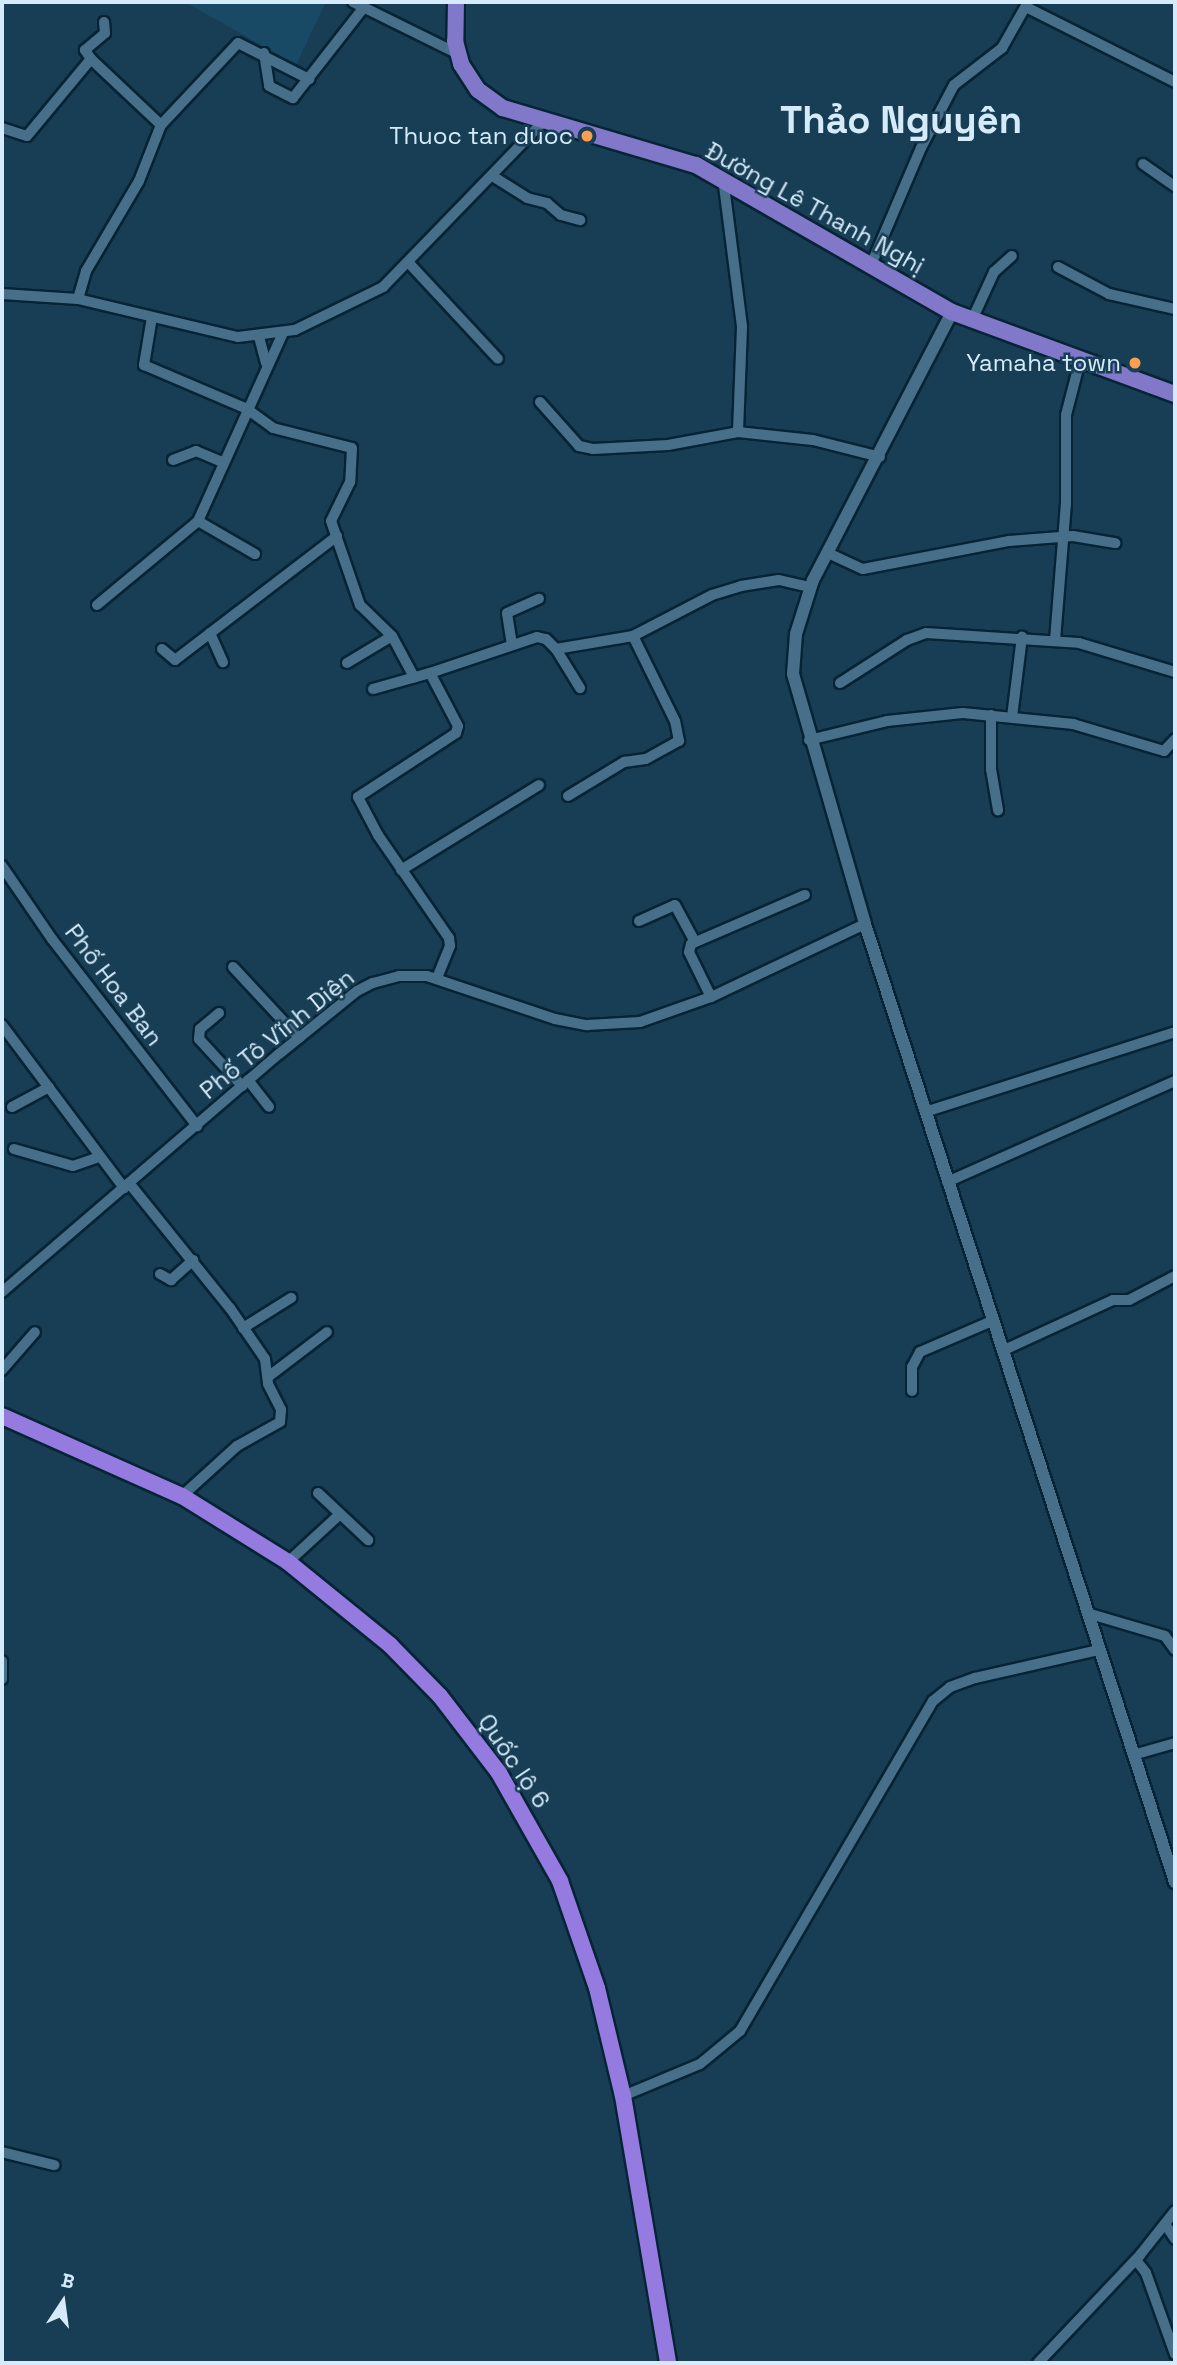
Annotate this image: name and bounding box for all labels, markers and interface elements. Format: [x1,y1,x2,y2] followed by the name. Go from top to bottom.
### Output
[780,98,1022,144] district label: Thảo Nguyên
[389,122,573,150] place label: Thuoc tan duoc
[579,128,595,144] marker: Thuoc tan duoc
[700,136,930,280] street label: Đường Lê Thanh Nghị
[966,349,1121,377] place label: Yamaha town
[1127,355,1143,371] marker: Yamaha town
[59,918,169,1052] street label: Phố Hoa Ban
[194,963,360,1105] street label: Phố Tô Vĩnh Diện
[472,1708,556,1814] street label: Quốc lộ 6
[28,2267,98,2337] north arrow
[59,2267,77,2295] text: B

